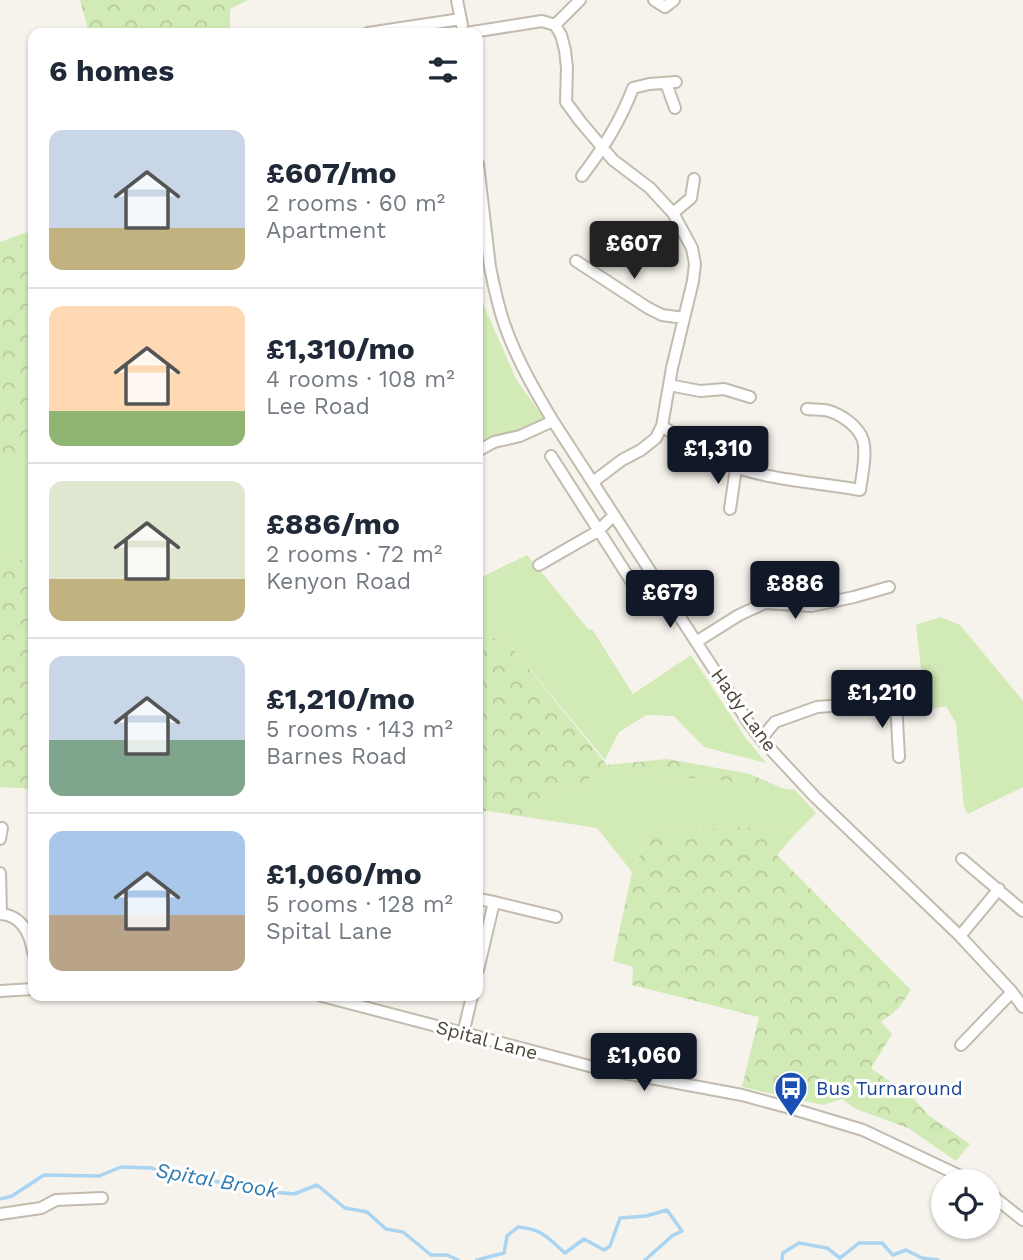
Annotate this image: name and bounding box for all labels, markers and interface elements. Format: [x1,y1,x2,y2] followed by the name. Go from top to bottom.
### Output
[424,51,462,89] icon: filters
[49,53,174,88] text: 6 homes
[266,155,396,190] text: £607/mo
[105,158,189,242] icon: home
[266,190,445,217] text: 2 rooms · 60 m²
[266,217,386,244] text: Apartment
[593,222,675,281] pin: £607
[606,230,662,257] text: £607
[266,331,415,366] text: £1,310/mo
[105,334,189,418] icon: home
[266,366,455,393] text: 4 rooms · 108 m²
[266,393,370,420] text: Lee Road
[661,426,775,486] pin: £1,310
[683,435,753,462] text: £1,310
[266,506,400,541] text: £886/mo
[105,509,189,593] icon: home
[266,541,442,568] text: 2 rooms · 72 m²
[754,562,836,621] pin: £886
[266,568,411,595] text: Kenyon Road
[629,570,711,630] pin: £679
[766,570,824,597] text: £886
[642,579,698,606] text: £679
[706,664,782,756] street label: Hady Lane
[825,670,939,730] pin: £1,210
[847,679,917,706] text: £1,210
[266,681,415,716] text: £1,210/mo
[105,684,189,768] icon: home
[266,716,453,743] text: 5 rooms · 143 m²
[266,743,407,770] text: Barnes Road
[266,856,422,891] text: £1,060/mo
[105,859,189,943] icon: home
[266,891,453,918] text: 5 rooms · 128 m²
[266,918,392,945] text: Spital Lane
[434,1015,540,1065] street label: Spital Lane
[587,1034,701,1093] pin: £1,060
[607,1042,681,1069] text: £1,060
[772,1069,810,1118] bus stop icon: Bus Turnaround
[816,1077,963,1100] place label: Bus Turnaround
[154,1157,281,1203] water label: Spital Brook
[931,1169,1001,1239] map controls
[931,1169,1001,1239] button: locate

